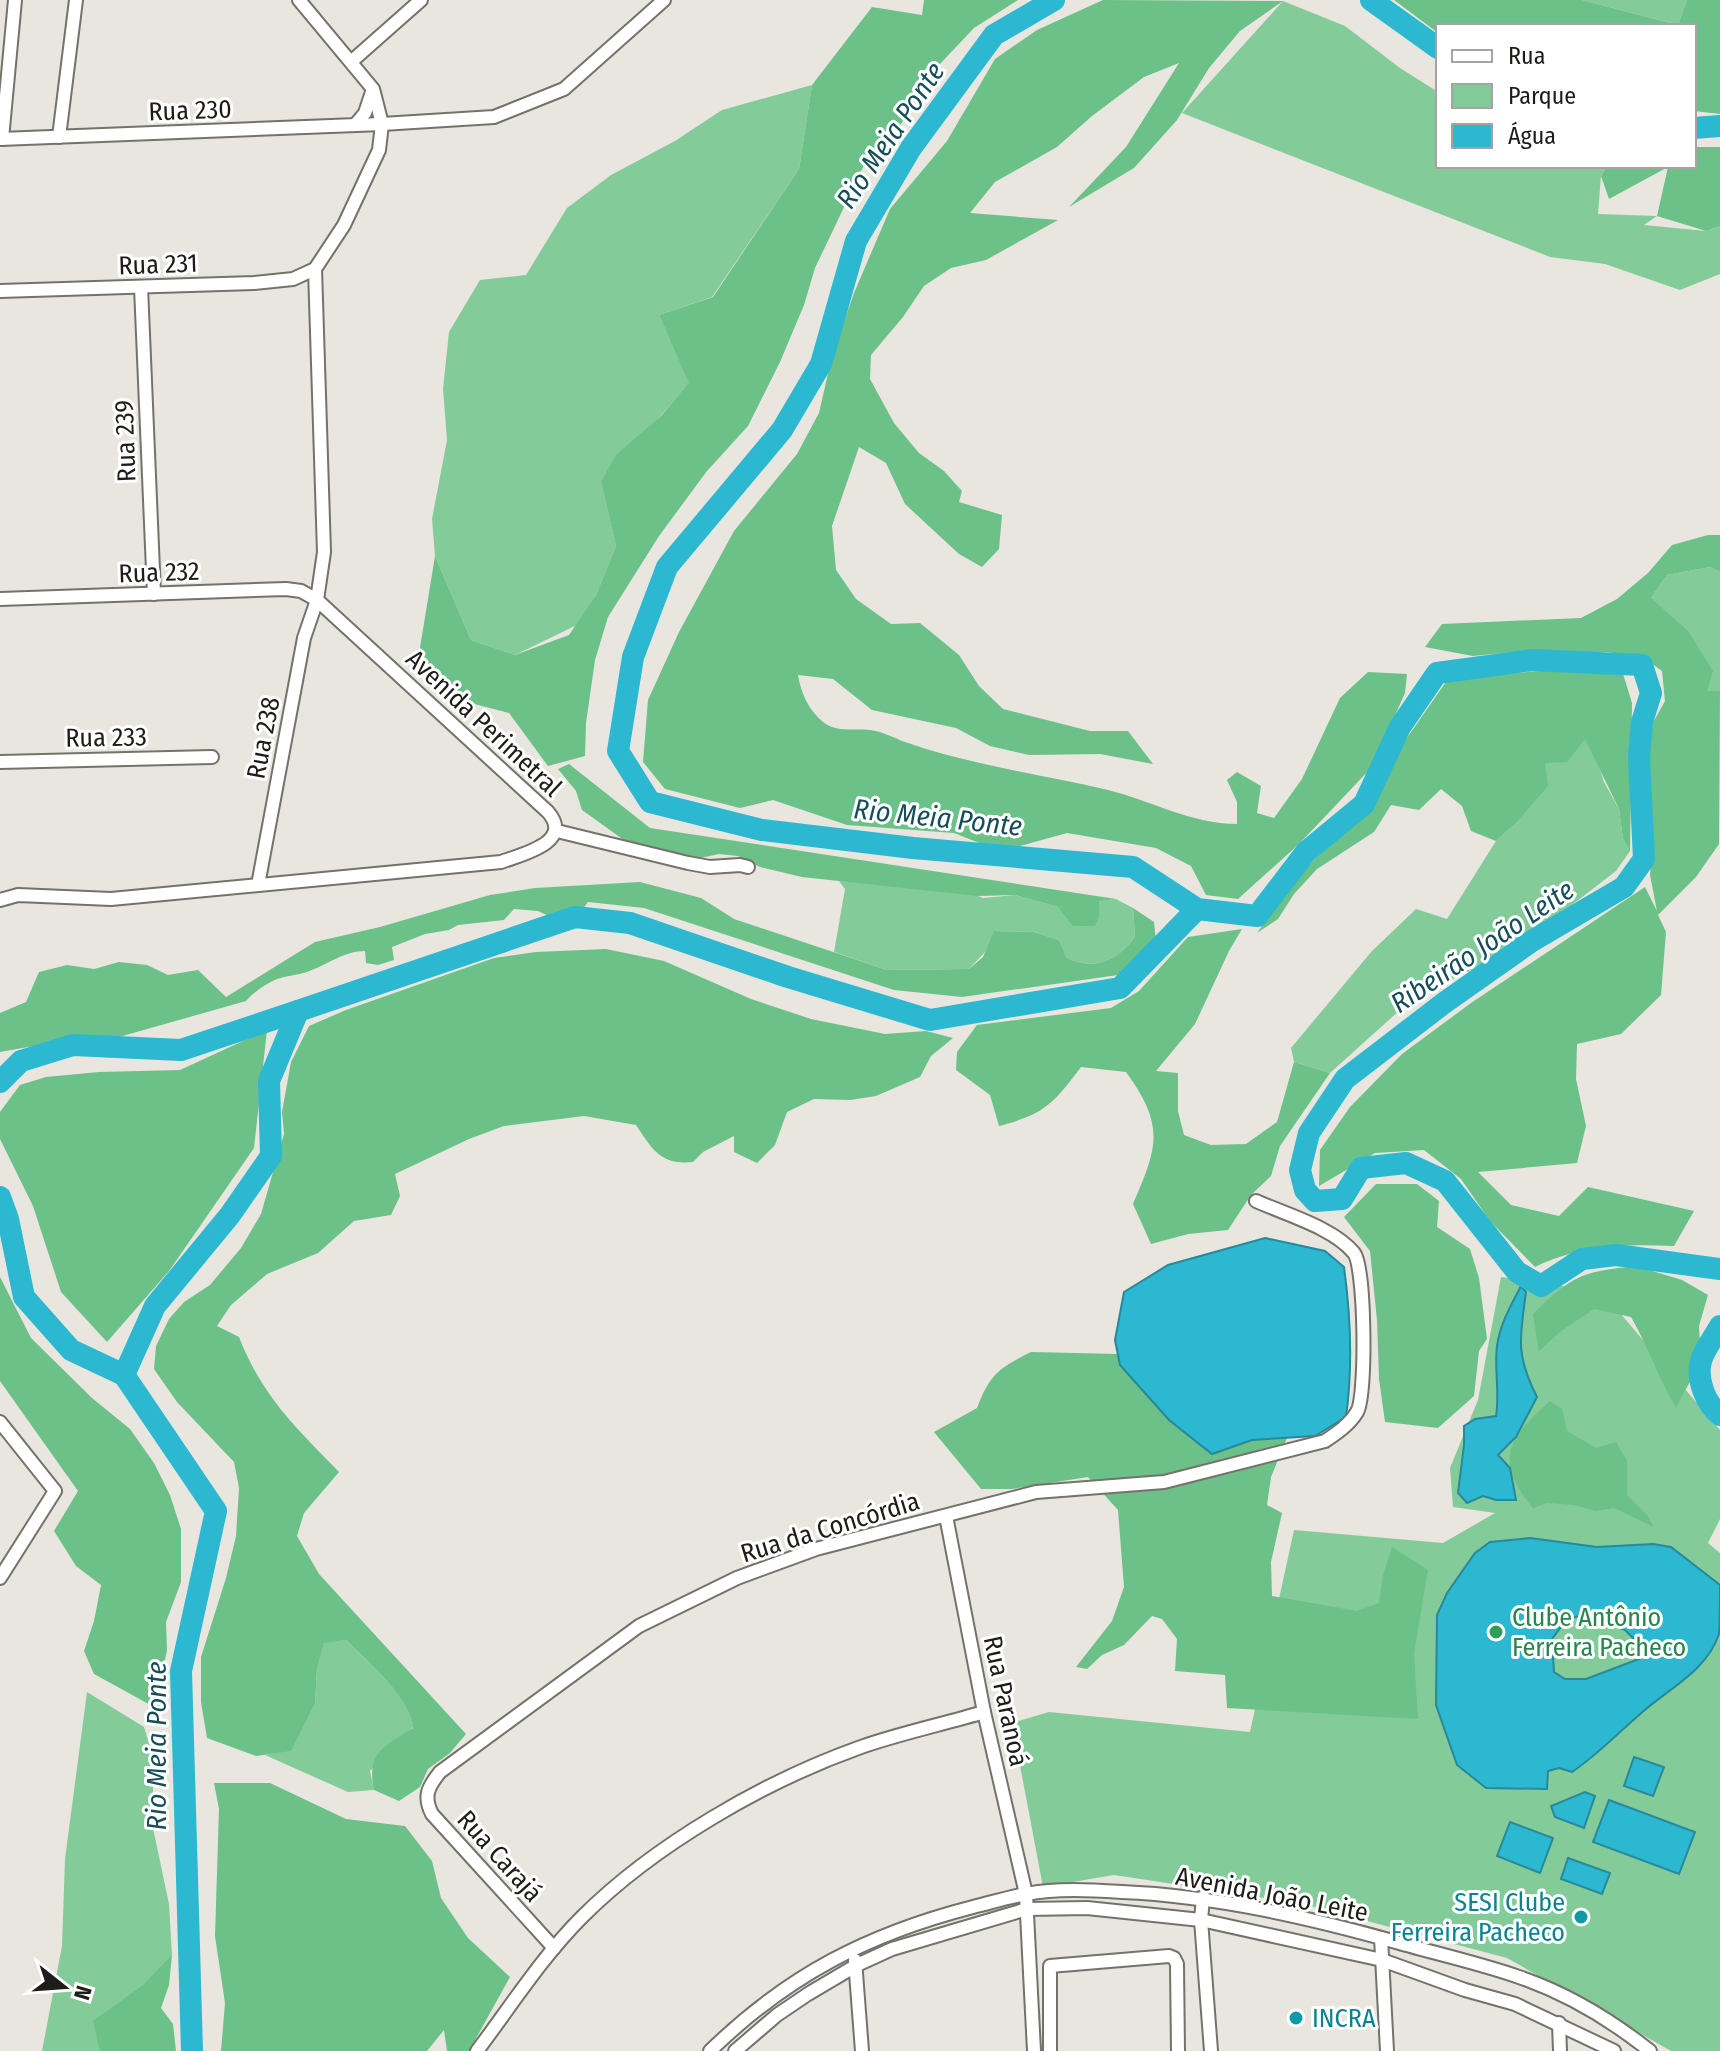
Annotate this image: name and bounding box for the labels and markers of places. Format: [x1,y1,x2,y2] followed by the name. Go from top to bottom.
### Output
[1512,1602,1686,1663] place label: Clube Antônio Ferreira Pacheco
[1487,1623,1505,1641] marker: Clube Antônio Ferreira Pacheco
[1391,1887,1565,1948] place label: SESI Clube Ferreira Pacheco
[1572,1908,1590,1926] marker: SESI Clube Ferreira Pacheco
[1312,2003,1376,2034] place label: INCRA
[1287,2009,1305,2027] marker: INCRA

